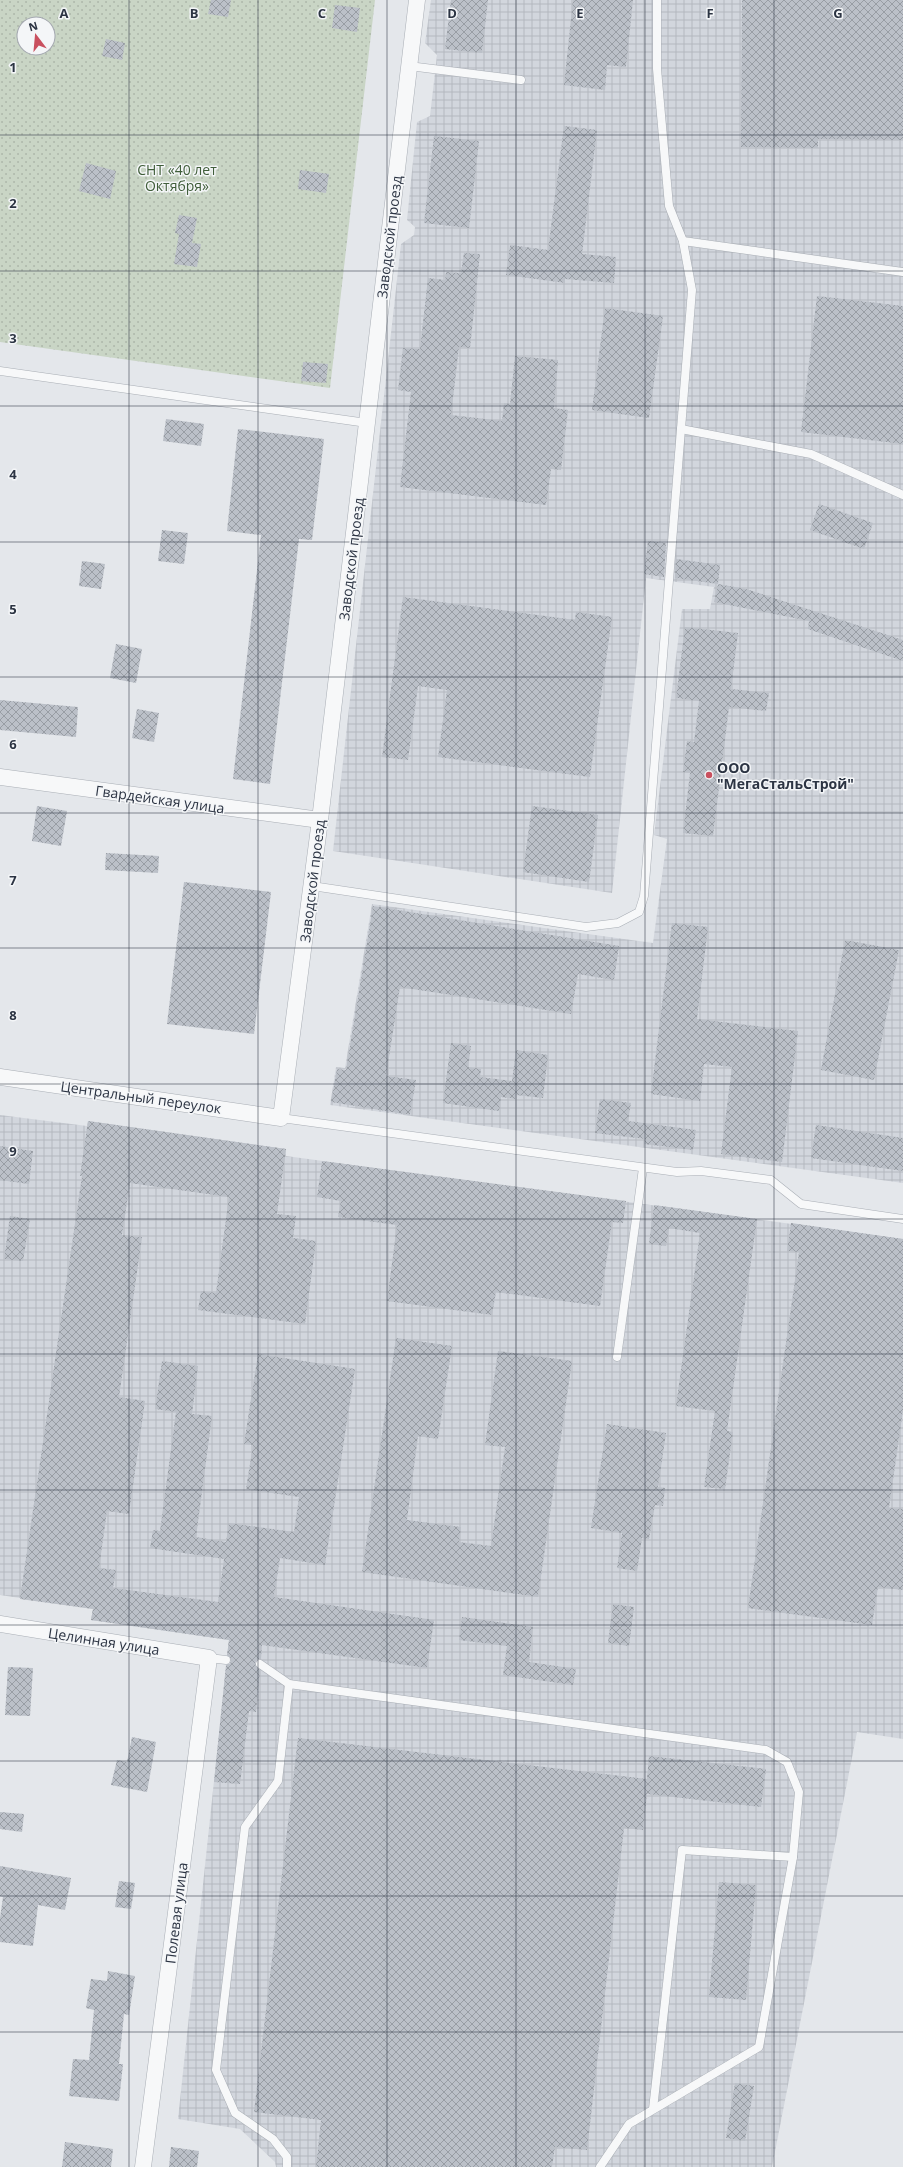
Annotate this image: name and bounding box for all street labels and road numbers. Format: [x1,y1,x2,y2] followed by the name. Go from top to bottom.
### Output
[372,174,406,300] street label: Заводской проезд
[334,496,368,622] street label: Заводской проезд
[94,781,226,817] street label: Гвардейская улица
[295,818,329,944] street label: Заводской проезд
[59,1076,223,1118] street label: Центральный переулок
[47,1623,161,1659] street label: Целинная улица
[160,1861,192,1965] street label: Полевая улица

